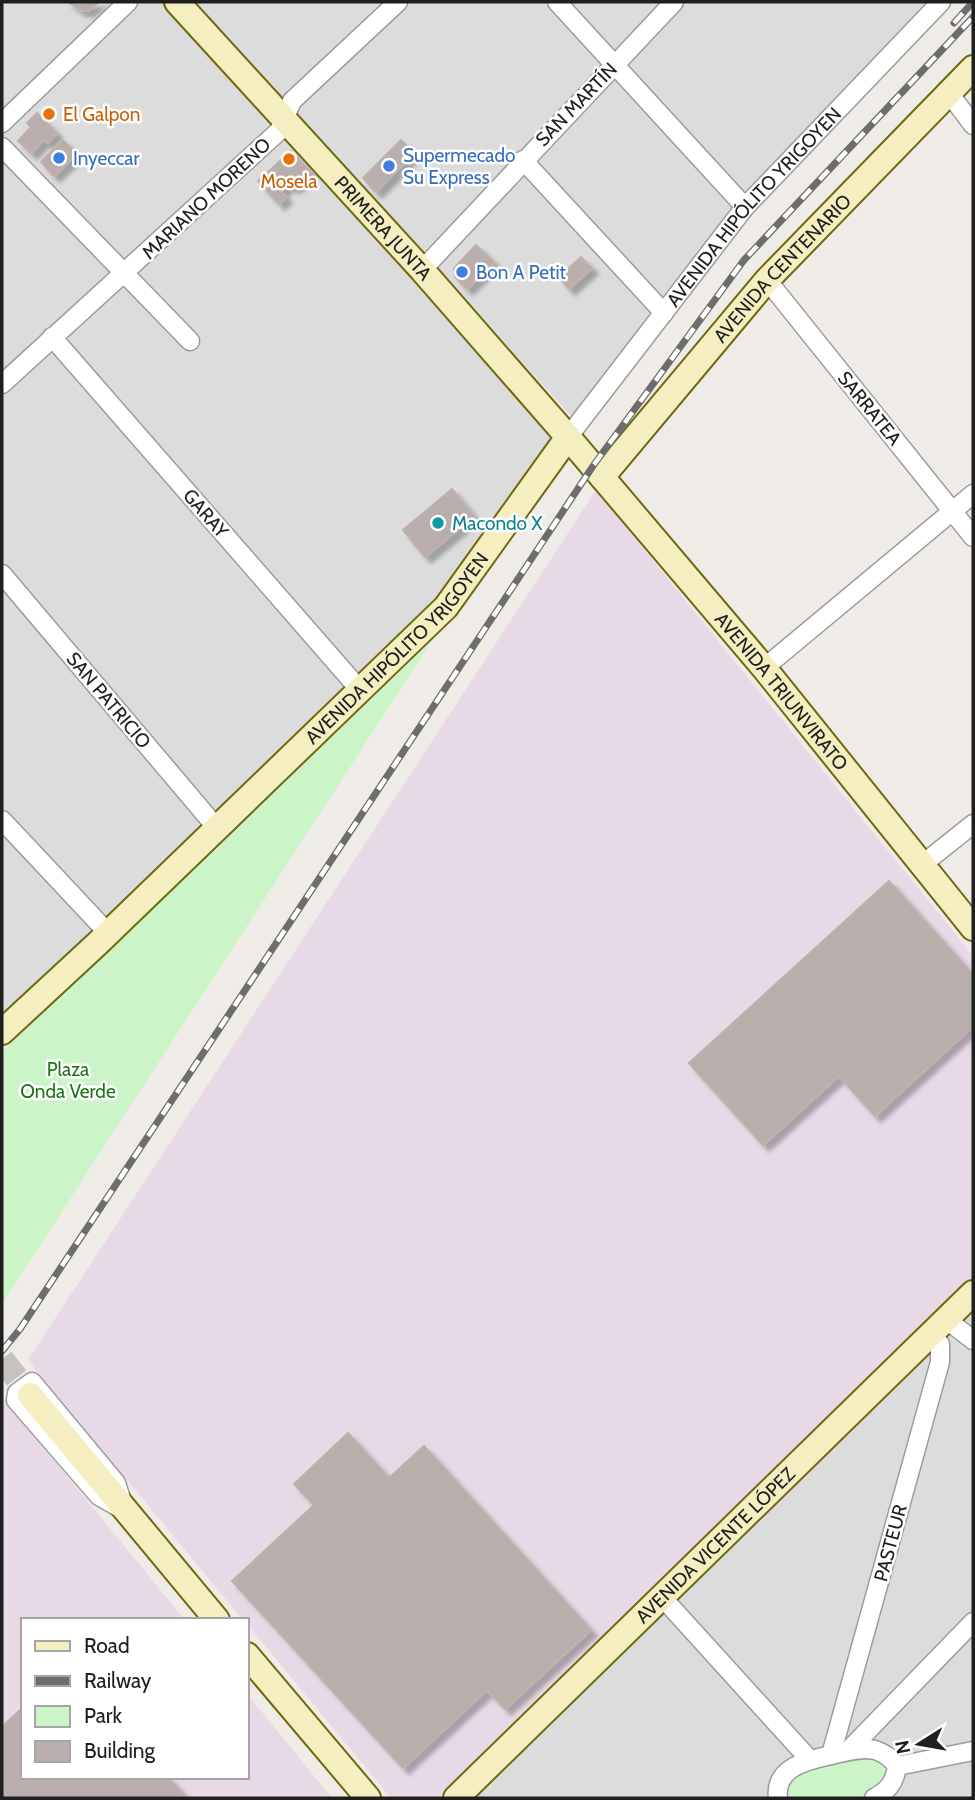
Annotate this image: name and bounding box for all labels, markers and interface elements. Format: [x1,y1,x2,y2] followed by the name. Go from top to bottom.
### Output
[530,57,622,151] street label: SAN MARTÍN
[63,103,140,126] place label: El Galpon
[662,103,846,311] street label: AVENIDA HIPÓLITO YRIGOYEN
[41,106,57,122] marker: El Galpon
[137,133,275,264] street label: MARIANO MORENO
[403,144,515,189] place label: Supermecado Su Express
[73,147,139,170] place label: Inyeccar
[51,150,67,166] marker: Inyeccar
[281,151,297,167] marker: Mosela
[381,158,397,174] marker: Supermecado Su Express
[261,170,317,193] place label: Mosela
[330,171,437,285] street label: PRIMERA JUNTA
[709,189,856,347] street label: AVENIDA CENTENARIO
[476,261,566,284] place label: Bon A Petit
[454,264,470,280] marker: Bon A Petit
[833,367,907,450] street label: SARRATEA
[178,484,233,543] street label: GARAY
[452,512,543,535] place label: Macondo X
[430,515,446,531] marker: Macondo X
[300,548,493,749] street label: AVENIDA HIPÓLITO YRIGOYEN
[710,608,853,775] street label: AVENIDA TRIUNVIRATO
[62,647,156,753] street label: SAN PATRICIO
[20,1058,116,1103] park label: Plaza Onda Verde
[631,1462,800,1628] street label: AVENIDA VICENTE LÓPEZ
[869,1502,912,1584] street label: PASTEUR
[21,1618,248,1779] legend
[84,1633,130,1658] text: Road
[84,1668,152,1693] text: Railway
[84,1703,122,1728] text: Park
[884,1709,954,1779] north arrow
[84,1738,156,1763] text: Building
[890,1738,915,1756] text: N

